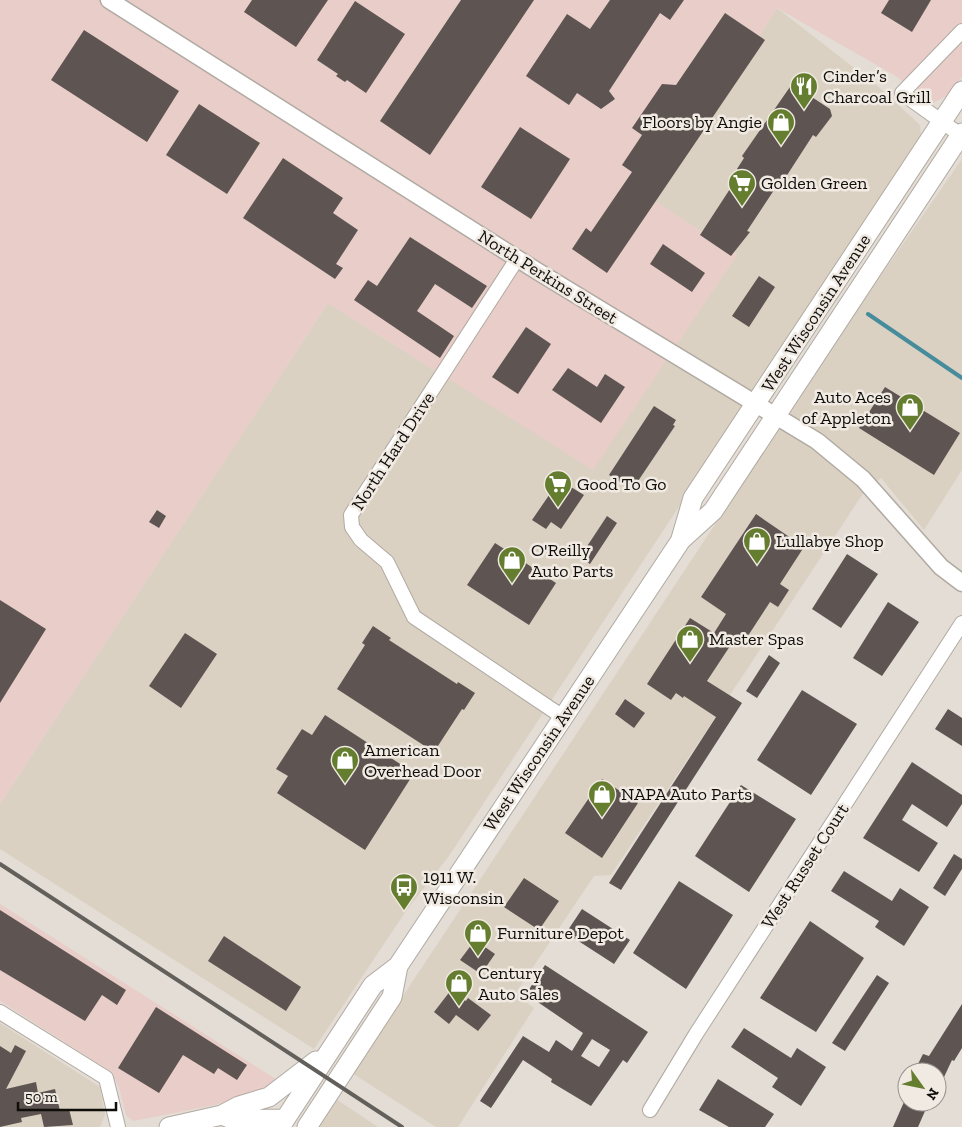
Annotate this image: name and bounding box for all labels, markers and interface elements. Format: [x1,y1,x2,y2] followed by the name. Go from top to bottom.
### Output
[823,65,931,108] place label: Cinder’s Charcoal Grill
[789,71,819,110] restaurant icon: Cinder’s Charcoal Grill
[766,107,796,146] shop icon: Floors by Angie
[642,111,762,133] place label: Floors by Angie
[727,168,757,207] supermarket icon: Golden Green
[761,172,868,194] place label: Golden Green
[474,225,622,329] street label: North Perkins Street
[757,230,875,396] street label: West Wisconsin Avenue
[802,386,892,429] place label: Auto Aces of Appleton
[347,388,439,514] street label: North Hard Drive
[895,392,925,431] shop icon: Auto Aces of Appleton
[543,469,573,508] supermarket icon: Good To Go
[577,473,667,495] place label: Good To Go
[742,526,772,565] shop icon: Lullabye Shop
[776,530,884,552] place label: Lullabye Shop
[531,539,614,582] place label: O'Reilly Auto Parts
[497,545,527,584] shop icon: O'Reilly Auto Parts
[675,624,705,663] shop icon: Master Spas
[709,628,804,650] place label: Master Spas
[479,671,599,835] street label: West Wisconsin Avenue
[364,739,482,782] place label: American Overhead Door
[330,745,360,784] shop icon: American Overhead Door
[587,779,617,818] shop icon: NAPA Auto Parts
[621,783,752,805] place label: NAPA Auto Parts
[756,799,854,933] street label: West Russet Court
[423,866,504,909] place label: 1911 W. Wisconsin
[389,872,419,911] bus stop icon: 1911 W. Wisconsin
[463,918,493,957] shop icon: Furniture Depot
[497,922,624,944] place label: Furniture Depot
[478,962,559,1005] place label: Century Auto Sales
[444,968,474,1007] shop icon: Century Auto Sales
[897,1062,947,1112] north arrow
[18,1080,115,1112] scale bar
[922,1085,943,1103] text: N
[25,1088,58,1106] text: 50 m

